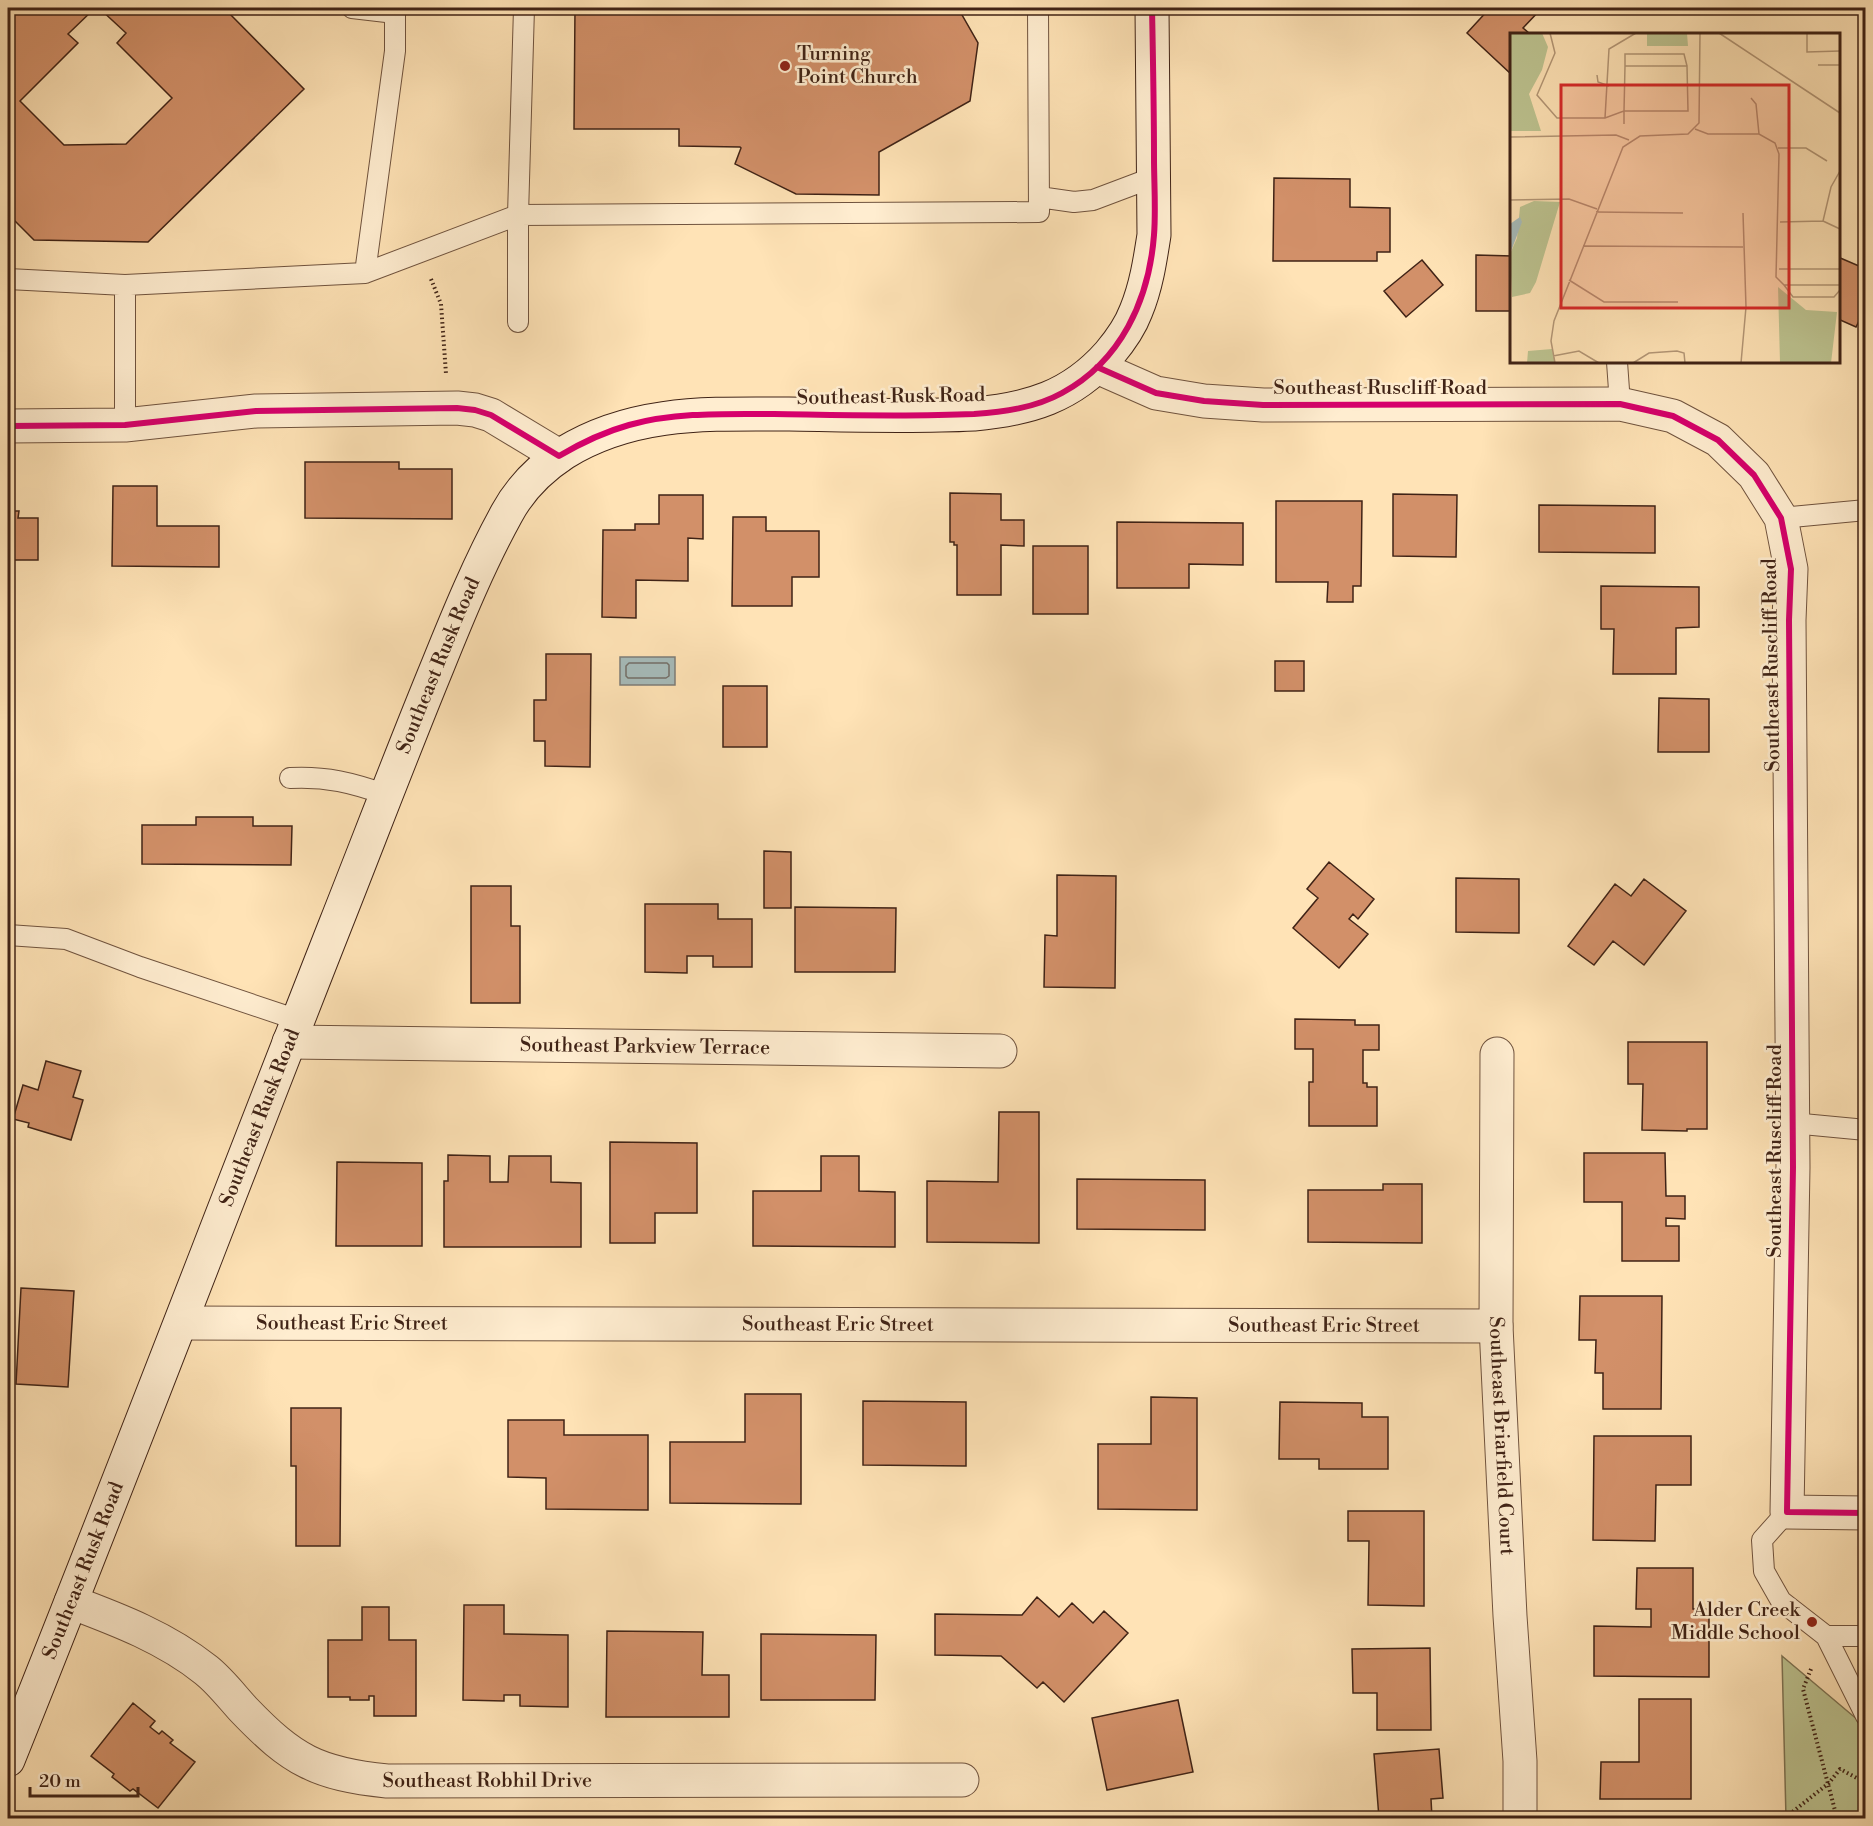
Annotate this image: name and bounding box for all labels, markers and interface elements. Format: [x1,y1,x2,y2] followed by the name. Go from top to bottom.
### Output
[1510,33,1840,363] inset map
[797,42,918,90] place label: Turning Point Church
[778,59,792,73] marker: Turning Point Church
[1273,376,1487,401] street label: Southeast Ruscliff Road
[796,383,986,411] street label: Southeast Rusk Road
[1758,557,1786,772] street label: Southeast Ruscliff Road
[391,573,486,757] street label: Southeast Rusk Road
[214,1025,306,1210] street label: Southeast Rusk Road
[520,1032,770,1061] street label: Southeast Parkview Terrace
[1763,1044,1788,1258] street label: Southeast Ruscliff Road
[256,1311,448,1336] street label: Southeast Eric Street
[742,1312,934,1337] street label: Southeast Eric Street
[1228,1313,1420,1338] street label: Southeast Eric Street
[1483,1316,1520,1556] street label: Southeast Briarfield Court
[37,1477,130,1663] street label: Southeast Rusk Road
[1671,1598,1802,1646] place label: Alder Creek Middle School
[1805,1615,1819,1629] marker: Alder Creek Middle School
[30,1760,138,1798] scale bar
[383,1768,592,1794] street label: Southeast Robhil Drive
[39,1770,81,1793] text: 20 m

